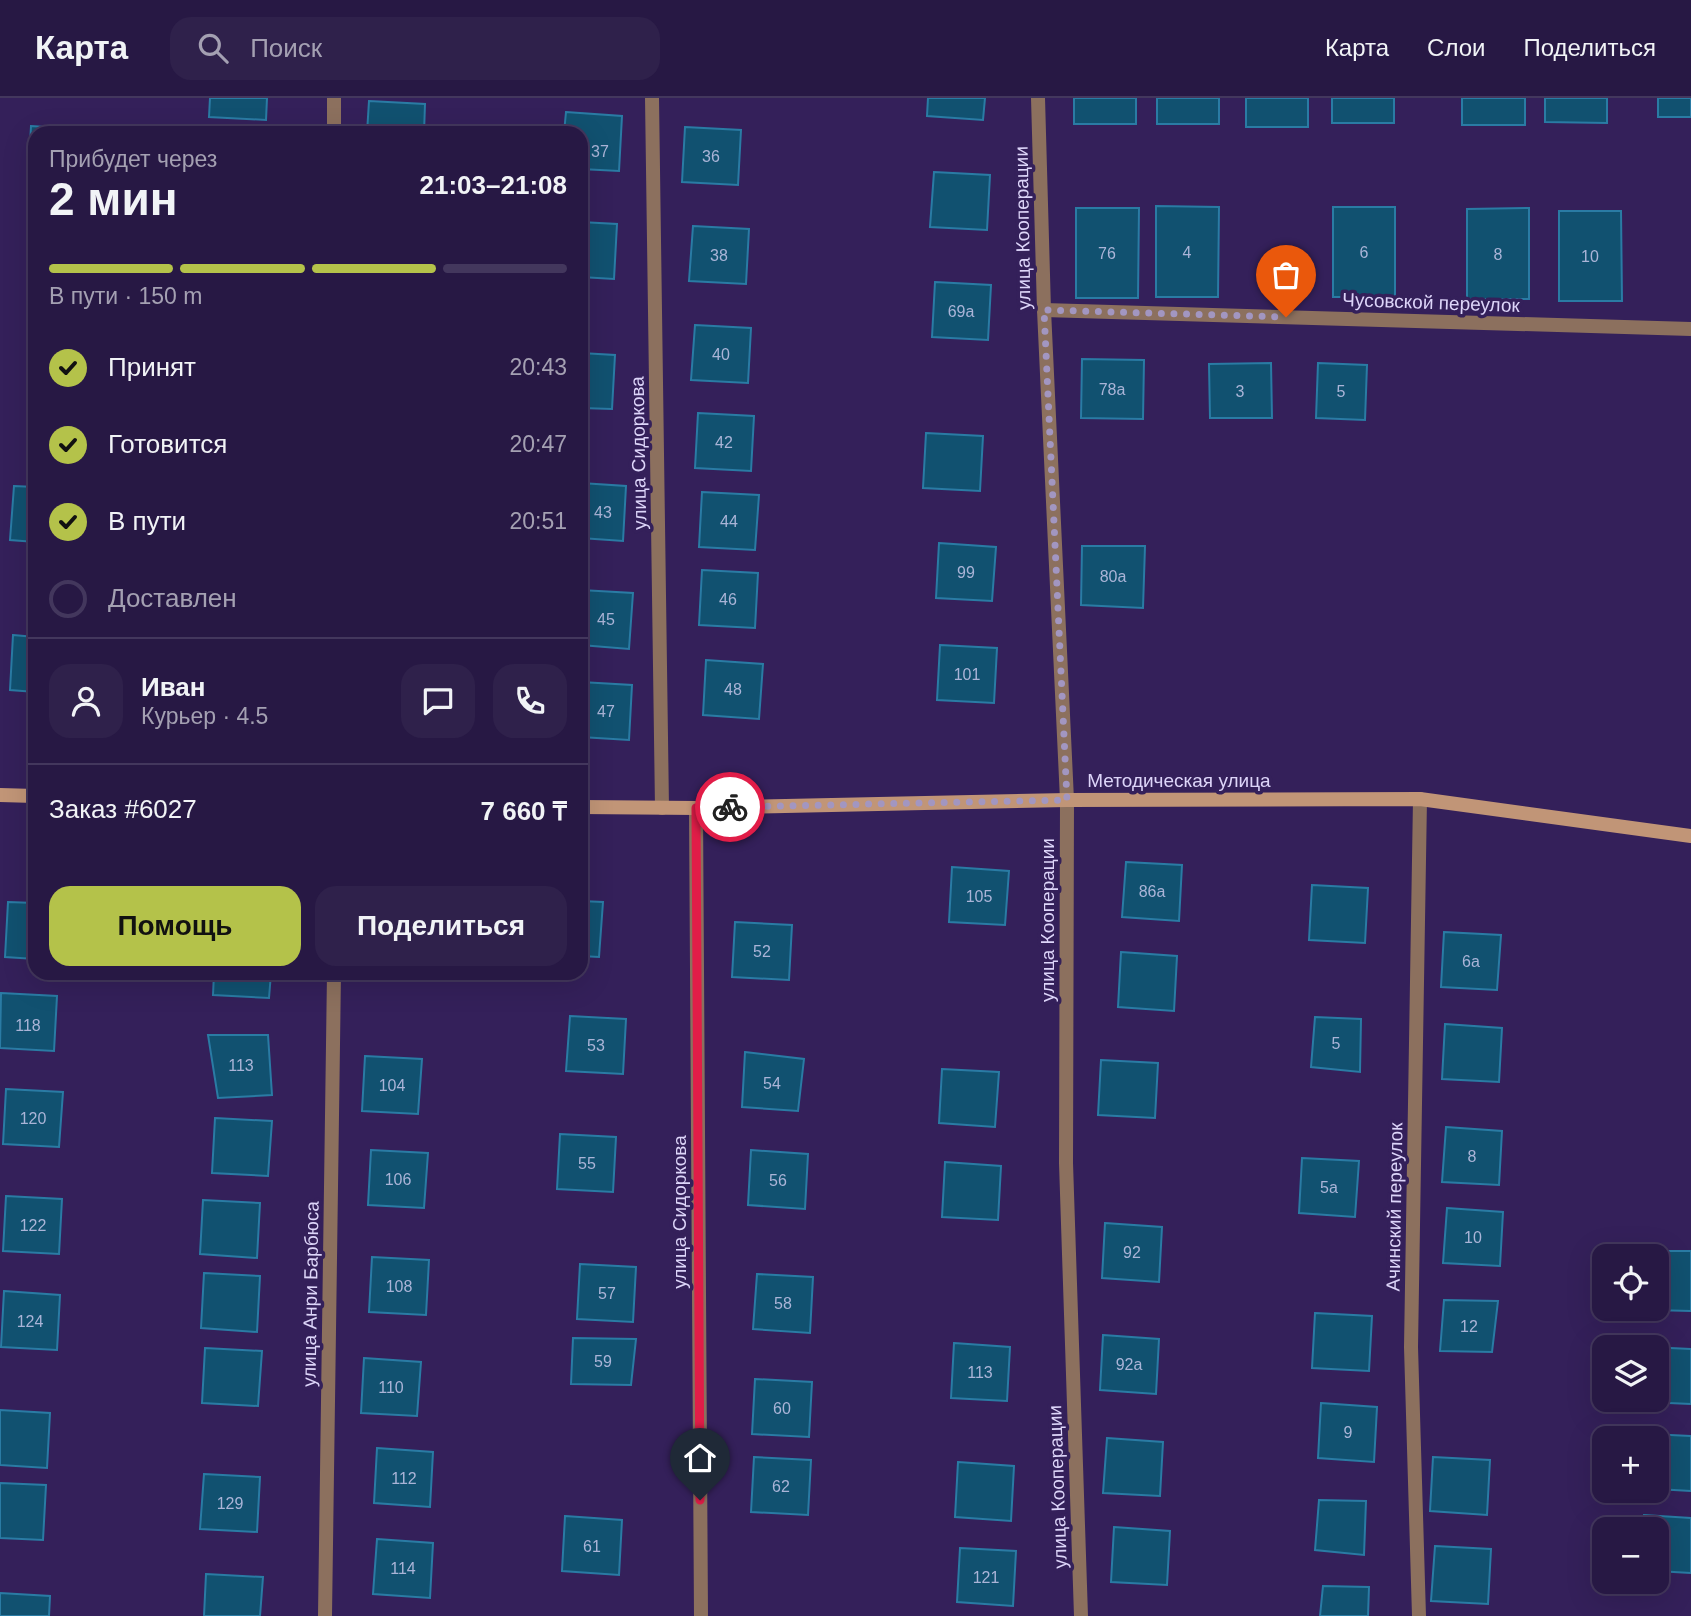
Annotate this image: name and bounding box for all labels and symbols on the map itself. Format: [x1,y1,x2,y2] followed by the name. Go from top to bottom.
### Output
[591,143,609,160] house number: 37
[1011,146,1034,310] street label: улица Кооперации
[702,148,720,165] house number: 36
[1183,244,1192,261] house number: 4
[1360,244,1369,261] house number: 6
[1098,245,1116,262] house number: 76
[1256,245,1316,317] pin
[1494,246,1503,263] house number: 8
[710,247,728,264] house number: 38
[1581,248,1599,265] house number: 10
[1342,289,1521,316] street label: Чусовской переулок
[948,303,974,320] house number: 69а
[712,346,730,363] house number: 40
[627,376,650,530] street label: улица Сидоркова
[1099,381,1125,398] house number: 78а
[1236,383,1245,400] house number: 3
[1337,383,1346,400] house number: 5
[715,434,733,451] house number: 42
[594,504,612,521] house number: 43
[720,513,738,530] house number: 44
[957,564,975,581] house number: 99
[1100,568,1126,585] house number: 80а
[719,591,737,608] house number: 46
[597,611,615,628] house number: 45
[954,666,980,683] house number: 101
[724,681,742,698] house number: 48
[597,703,615,720] house number: 47
[1087,770,1271,791] street label: Методическая улица
[695,772,765,842] courier
[1037,838,1058,1002] street label: улица Кооперации
[1139,883,1165,900] house number: 86а
[966,888,992,905] house number: 105
[753,943,771,960] house number: 52
[1462,953,1480,970] house number: 6а
[15,1017,41,1034] house number: 118
[1332,1035,1341,1052] house number: 5
[587,1037,605,1054] house number: 53
[228,1057,254,1074] house number: 113
[763,1075,781,1092] house number: 54
[379,1077,405,1094] house number: 104
[20,1110,46,1127] house number: 120
[1383,1122,1406,1292] street label: Ачинский переулок
[669,1135,690,1289] street label: улица Сидоркова
[1468,1148,1477,1165] house number: 8
[578,1155,596,1172] house number: 55
[385,1171,411,1188] house number: 106
[769,1172,787,1189] house number: 56
[1320,1179,1338,1196] house number: 5а
[298,1200,323,1387] street label: улица Анри Барбюса
[20,1217,46,1234] house number: 122
[1464,1229,1482,1246] house number: 10
[1123,1244,1141,1261] house number: 92
[386,1278,412,1295] house number: 108
[598,1285,616,1302] house number: 57
[774,1295,792,1312] house number: 58
[17,1313,43,1330] house number: 124
[1460,1318,1478,1335] house number: 12
[594,1353,612,1370] house number: 59
[1116,1356,1142,1373] house number: 92а
[967,1364,993,1381] house number: 113
[378,1379,404,1396] house number: 110
[773,1400,791,1417] house number: 60
[1044,1405,1071,1569] street label: улица Кооперации
[1344,1424,1353,1441] house number: 9
[670,1428,730,1500] pin
[391,1470,417,1487] house number: 112
[772,1478,790,1495] house number: 62
[217,1495,243,1512] house number: 129
[583,1538,601,1555] house number: 61
[390,1560,416,1577] house number: 114
[973,1569,999,1586] house number: 121

